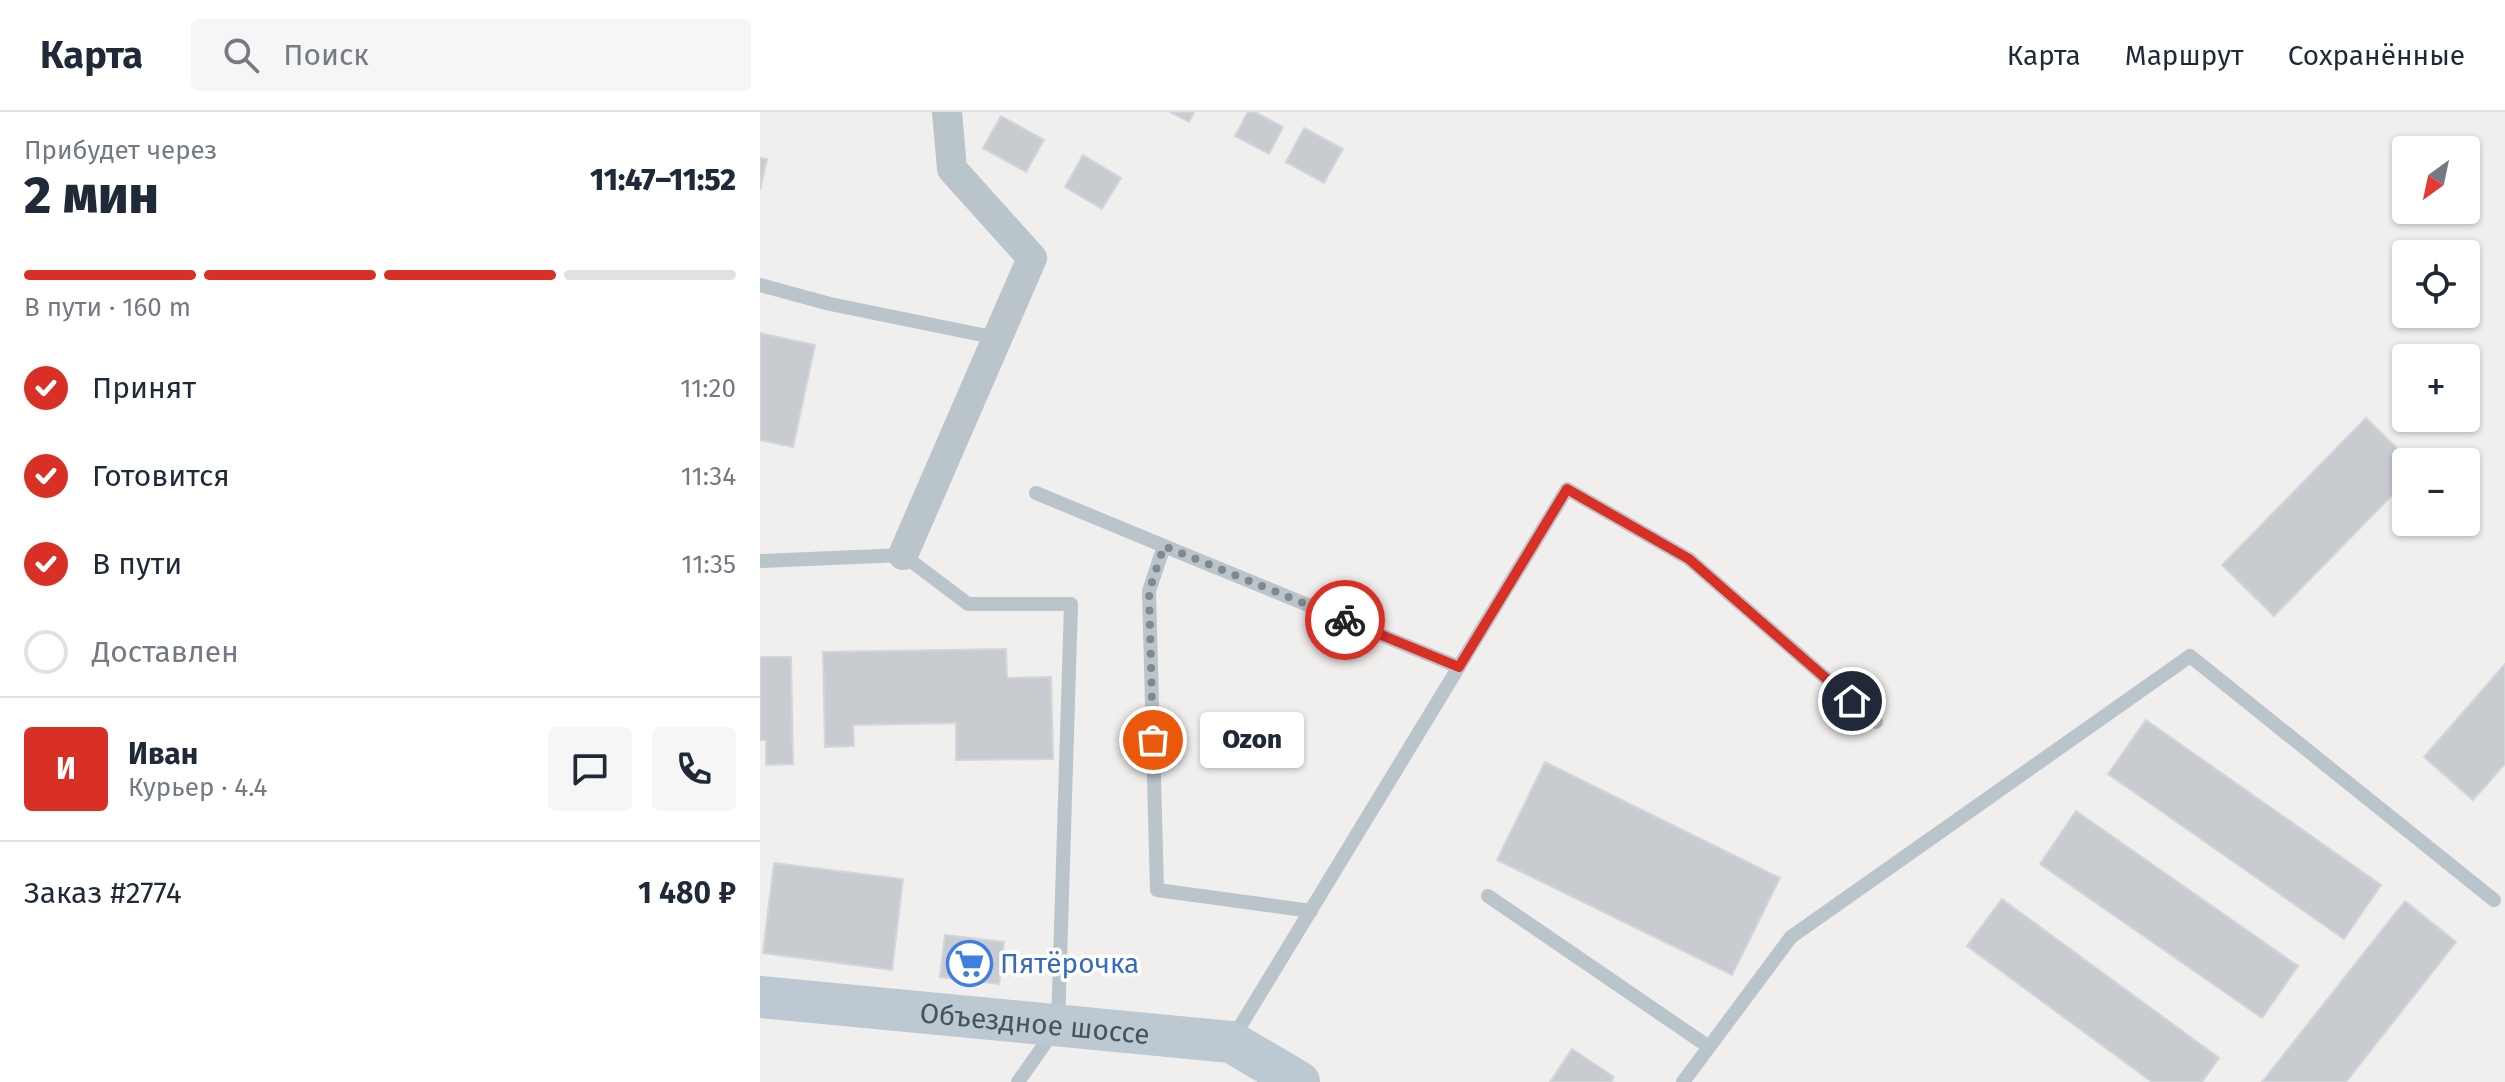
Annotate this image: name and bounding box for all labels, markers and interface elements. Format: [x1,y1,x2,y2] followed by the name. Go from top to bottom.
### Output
[191,19,751,91] search box
[40,32,143,78] text: Карта
[219,33,263,77] icon: search
[283,37,369,73] text: Поиск
[2007,39,2081,72] text: Карта
[2125,39,2244,72] text: Маршрут
[2288,39,2465,72] text: Сохранённые
[24,135,217,166] text: Прибудет через
[2392,136,2480,224] north arrow
[2392,136,2480,536] map controls
[590,162,736,198] text: 11:47–11:52
[24,164,159,227] text: 2 мин
[2392,240,2480,328] button: locate
[24,292,191,323] text: В пути · 160 m
[2392,344,2480,432] button: +
[24,366,68,410] icon: check
[92,370,196,406] text: Принят
[680,373,736,404] text: 11:20
[2392,448,2480,536] button: −
[24,454,68,498] icon: check
[92,458,230,494] text: Готовится
[681,461,736,492] text: 11:34
[24,542,68,586] icon: check
[92,546,182,582] text: В пути
[681,549,736,580] text: 11:35
[1305,580,1385,660] courier
[1323,598,1367,642] icon: bike
[92,634,239,670] text: Доставлен
[1818,667,1886,735] pin
[1830,679,1874,723] icon: home
[1119,706,1187,774] pin
[1201,712,1305,768] callout: Ozon
[1131,718,1175,762] icon: bag
[1222,724,1282,755] text: Ozon
[548,727,632,811] button: chat
[652,727,736,811] button: phone
[128,736,198,772] text: Иван
[56,751,76,787] text: И
[128,772,267,803] text: Курьер · 4.4
[24,875,182,911] text: Заказ #2774
[638,875,736,911] text: 1 480 ₽
[945,939,993,987] supermarket icon: Пятёрочка
[1000,947,1139,980] place label: Пятёрочка
[918,996,1151,1051] street label: Объездное шоссе

